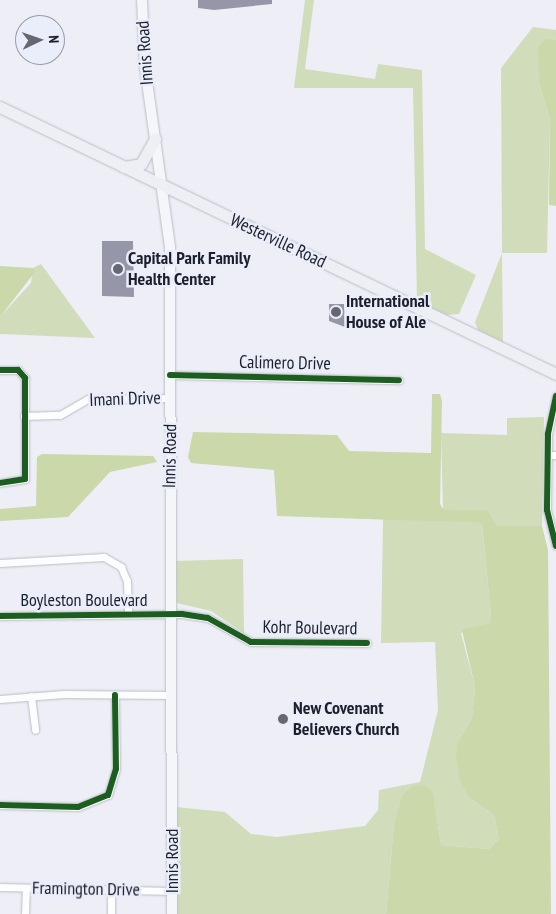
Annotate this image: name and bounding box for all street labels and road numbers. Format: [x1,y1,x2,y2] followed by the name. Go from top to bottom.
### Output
[132,20,158,86] street label: Innis Road
[227,209,329,273] street label: Westerville Road
[239,351,331,375] street label: Calimero Drive
[89,387,161,411] street label: Imani Drive
[159,424,181,488] street label: Innis Road
[20,589,148,611] street label: Boyleston Boulevard
[262,616,358,640] street label: Kohr Boulevard
[161,829,183,893] street label: Innis Road
[32,877,140,901] street label: Framington Drive

